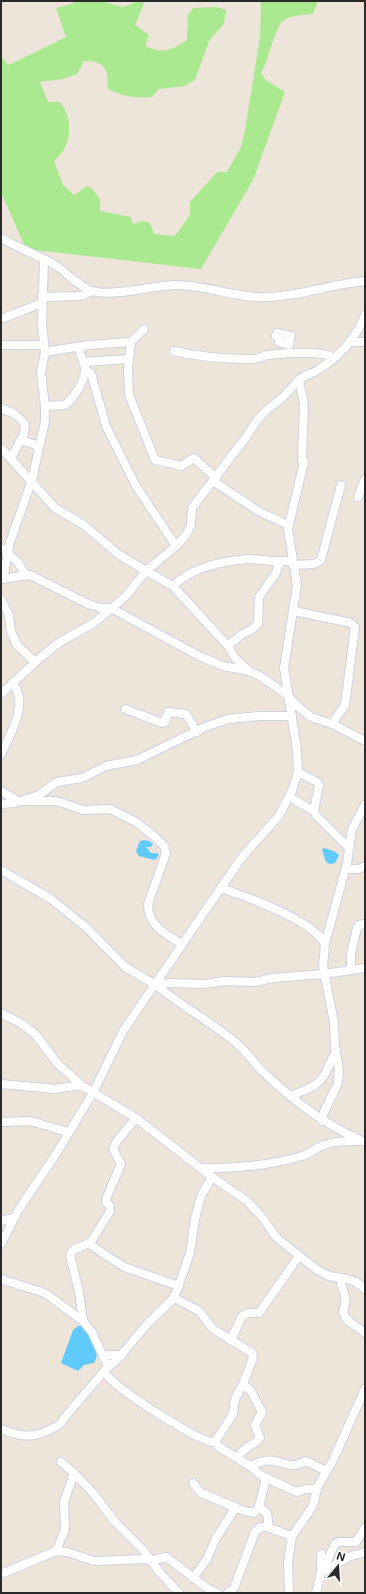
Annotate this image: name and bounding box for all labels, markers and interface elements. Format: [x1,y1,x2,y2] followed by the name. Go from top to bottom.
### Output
[318,1546,358,1586] north arrow
[335,1549,347,1564] text: N

